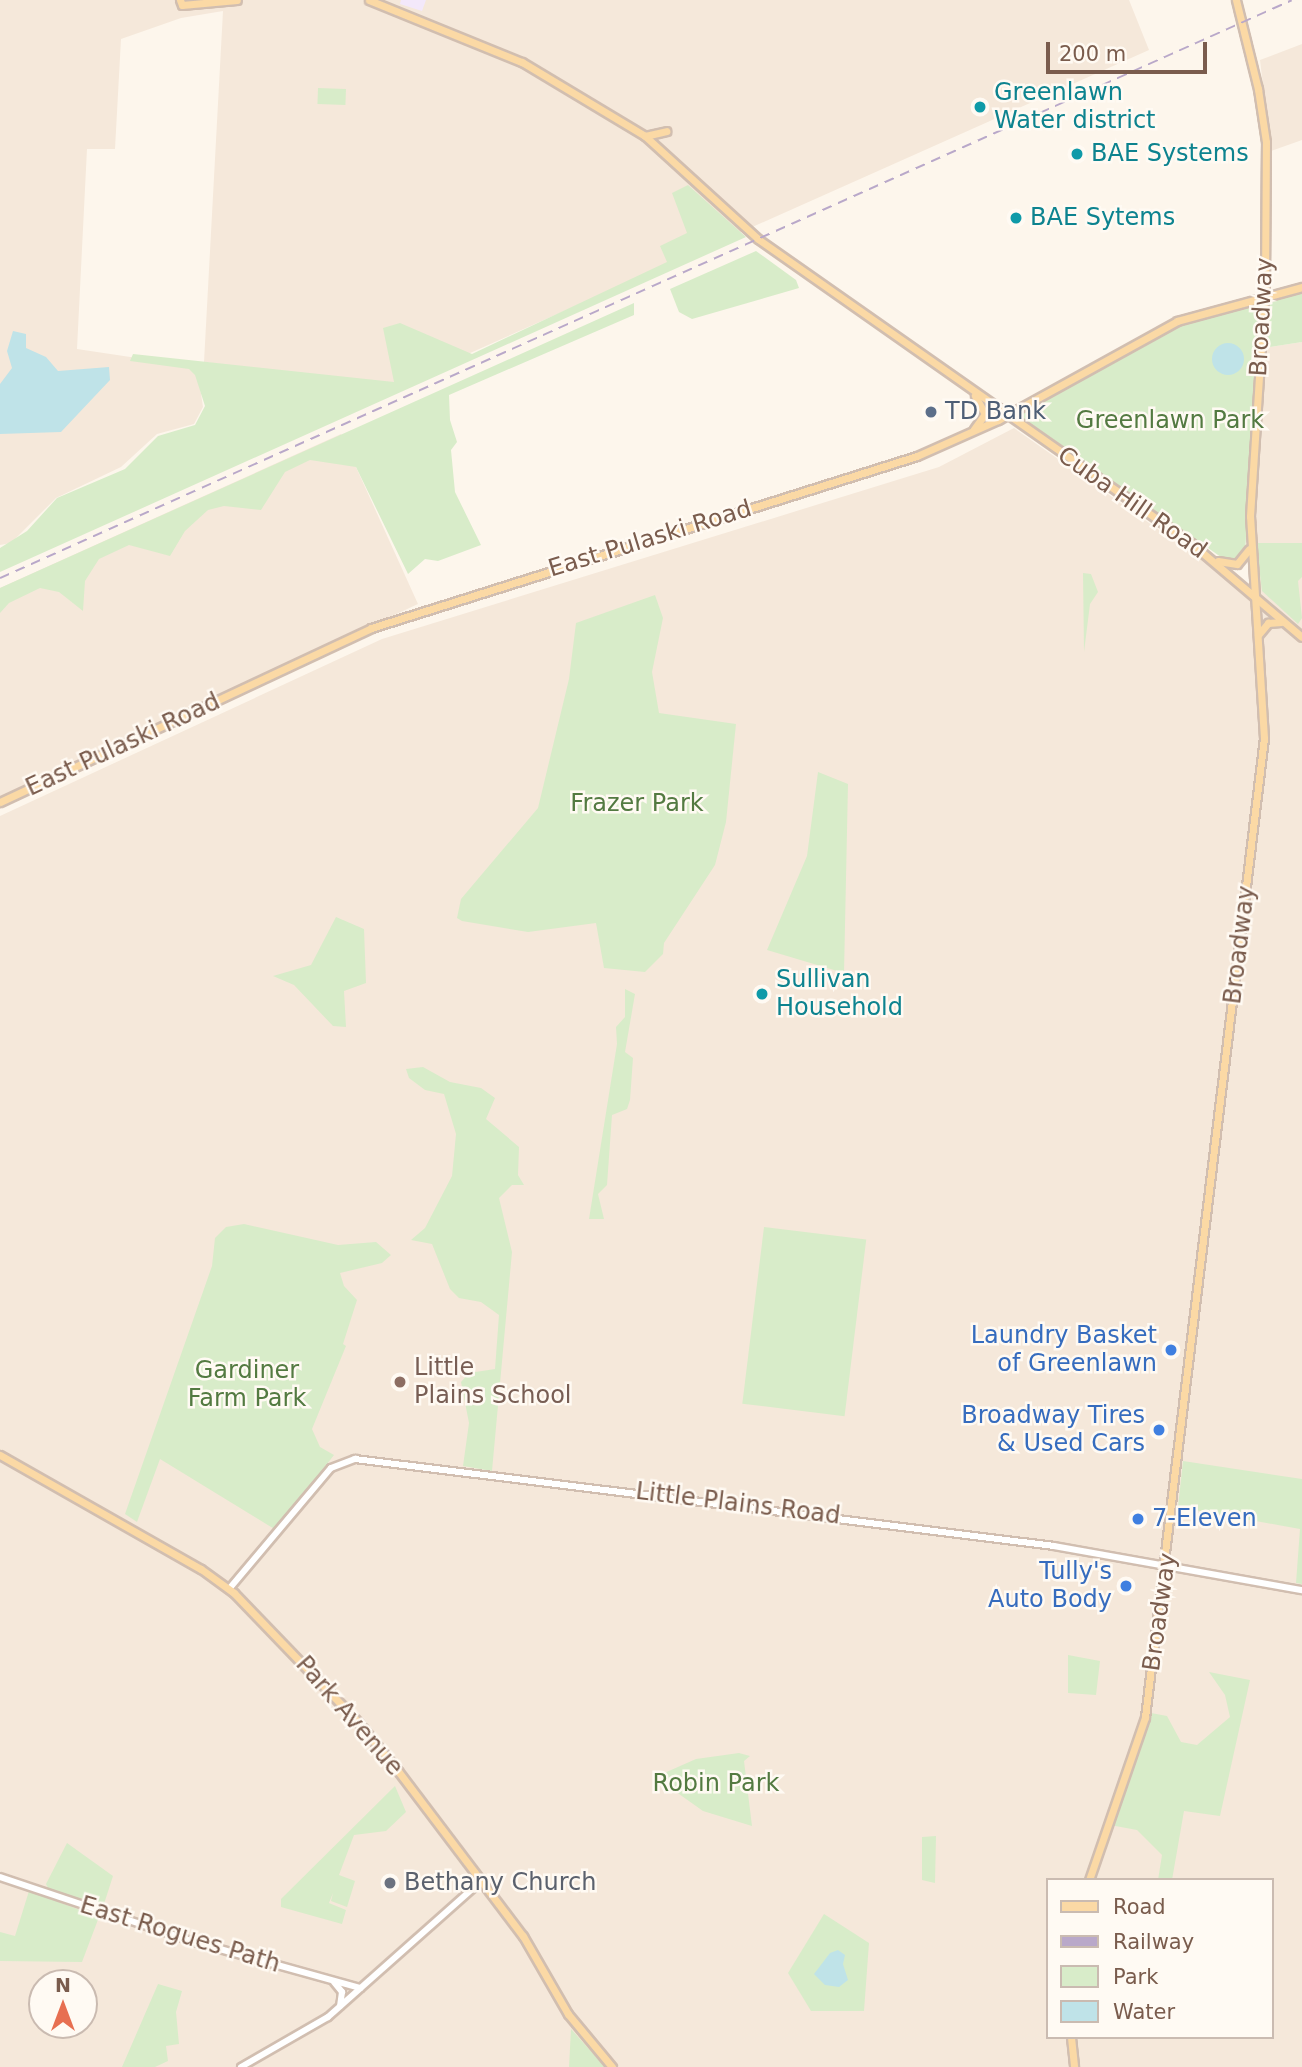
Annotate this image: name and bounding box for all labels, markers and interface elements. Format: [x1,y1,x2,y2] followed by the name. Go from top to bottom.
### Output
[1050,28,1211,72] scale bar
[1059,42,1126,66] text: 200 m
[994,79,1156,135] place label: Greenlawn Water district
[972,99,988,115] marker: Greenlawn Water district
[1091,140,1249,168] place label: BAE Systems
[1069,146,1085,162] marker: BAE Systems
[1030,204,1175,232] place label: BAE Sytems
[1008,210,1024,226] marker: BAE Sytems
[1245,257,1279,377] street label: Broadway
[945,398,1046,426] place label: TD Bank
[923,404,939,420] marker: TD Bank
[1076,407,1264,435] park label: Greenlawn Park
[1052,441,1212,565] street label: Cuba Hill Road
[545,494,755,584] street label: East Pulaski Road
[21,687,225,803] street label: East Pulaski Road
[570,790,704,818] park label: Frazer Park
[1218,884,1262,1006] street label: Broadway
[776,966,903,1022] place label: Sullivan Household
[754,986,770,1002] marker: Sullivan Household
[971,1322,1157,1378] place label: Laundry Basket of Greenlawn
[1163,1342,1179,1358] marker: Laundry Basket of Greenlawn
[414,1354,572,1410] place label: Little Plains School
[188,1357,306,1413] park label: Gardiner Farm Park
[392,1374,408,1390] marker: Little Plains School
[961,1402,1145,1458] place label: Broadway Tires & Used Cars
[1151,1422,1167,1438] marker: Broadway Tires & Used Cars
[634,1477,842,1531] street label: Little Plains Road
[1152,1505,1257,1533] place label: 7-Eleven
[1130,1511,1146,1527] marker: 7-Eleven
[1137,1551,1183,1673] street label: Broadway
[988,1558,1112,1614] place label: Tully's Auto Body
[1118,1578,1134,1594] marker: Tully's Auto Body
[289,1650,409,1782] street label: Park Avenue
[653,1770,779,1798] park label: Robin Park
[404,1869,597,1897] place label: Bethany Church
[382,1875,398,1891] marker: Bethany Church
[1046,1878,1274,2039] legend
[76,1891,284,1979] street label: East Rogues Path
[1113,1895,1166,1919] text: Road
[1113,1930,1194,1954] text: Railway
[1113,1965,1158,1989] text: Park
[28,1969,98,2039] north arrow
[55,1974,71,1996] text: N
[1113,2000,1175,2024] text: Water

